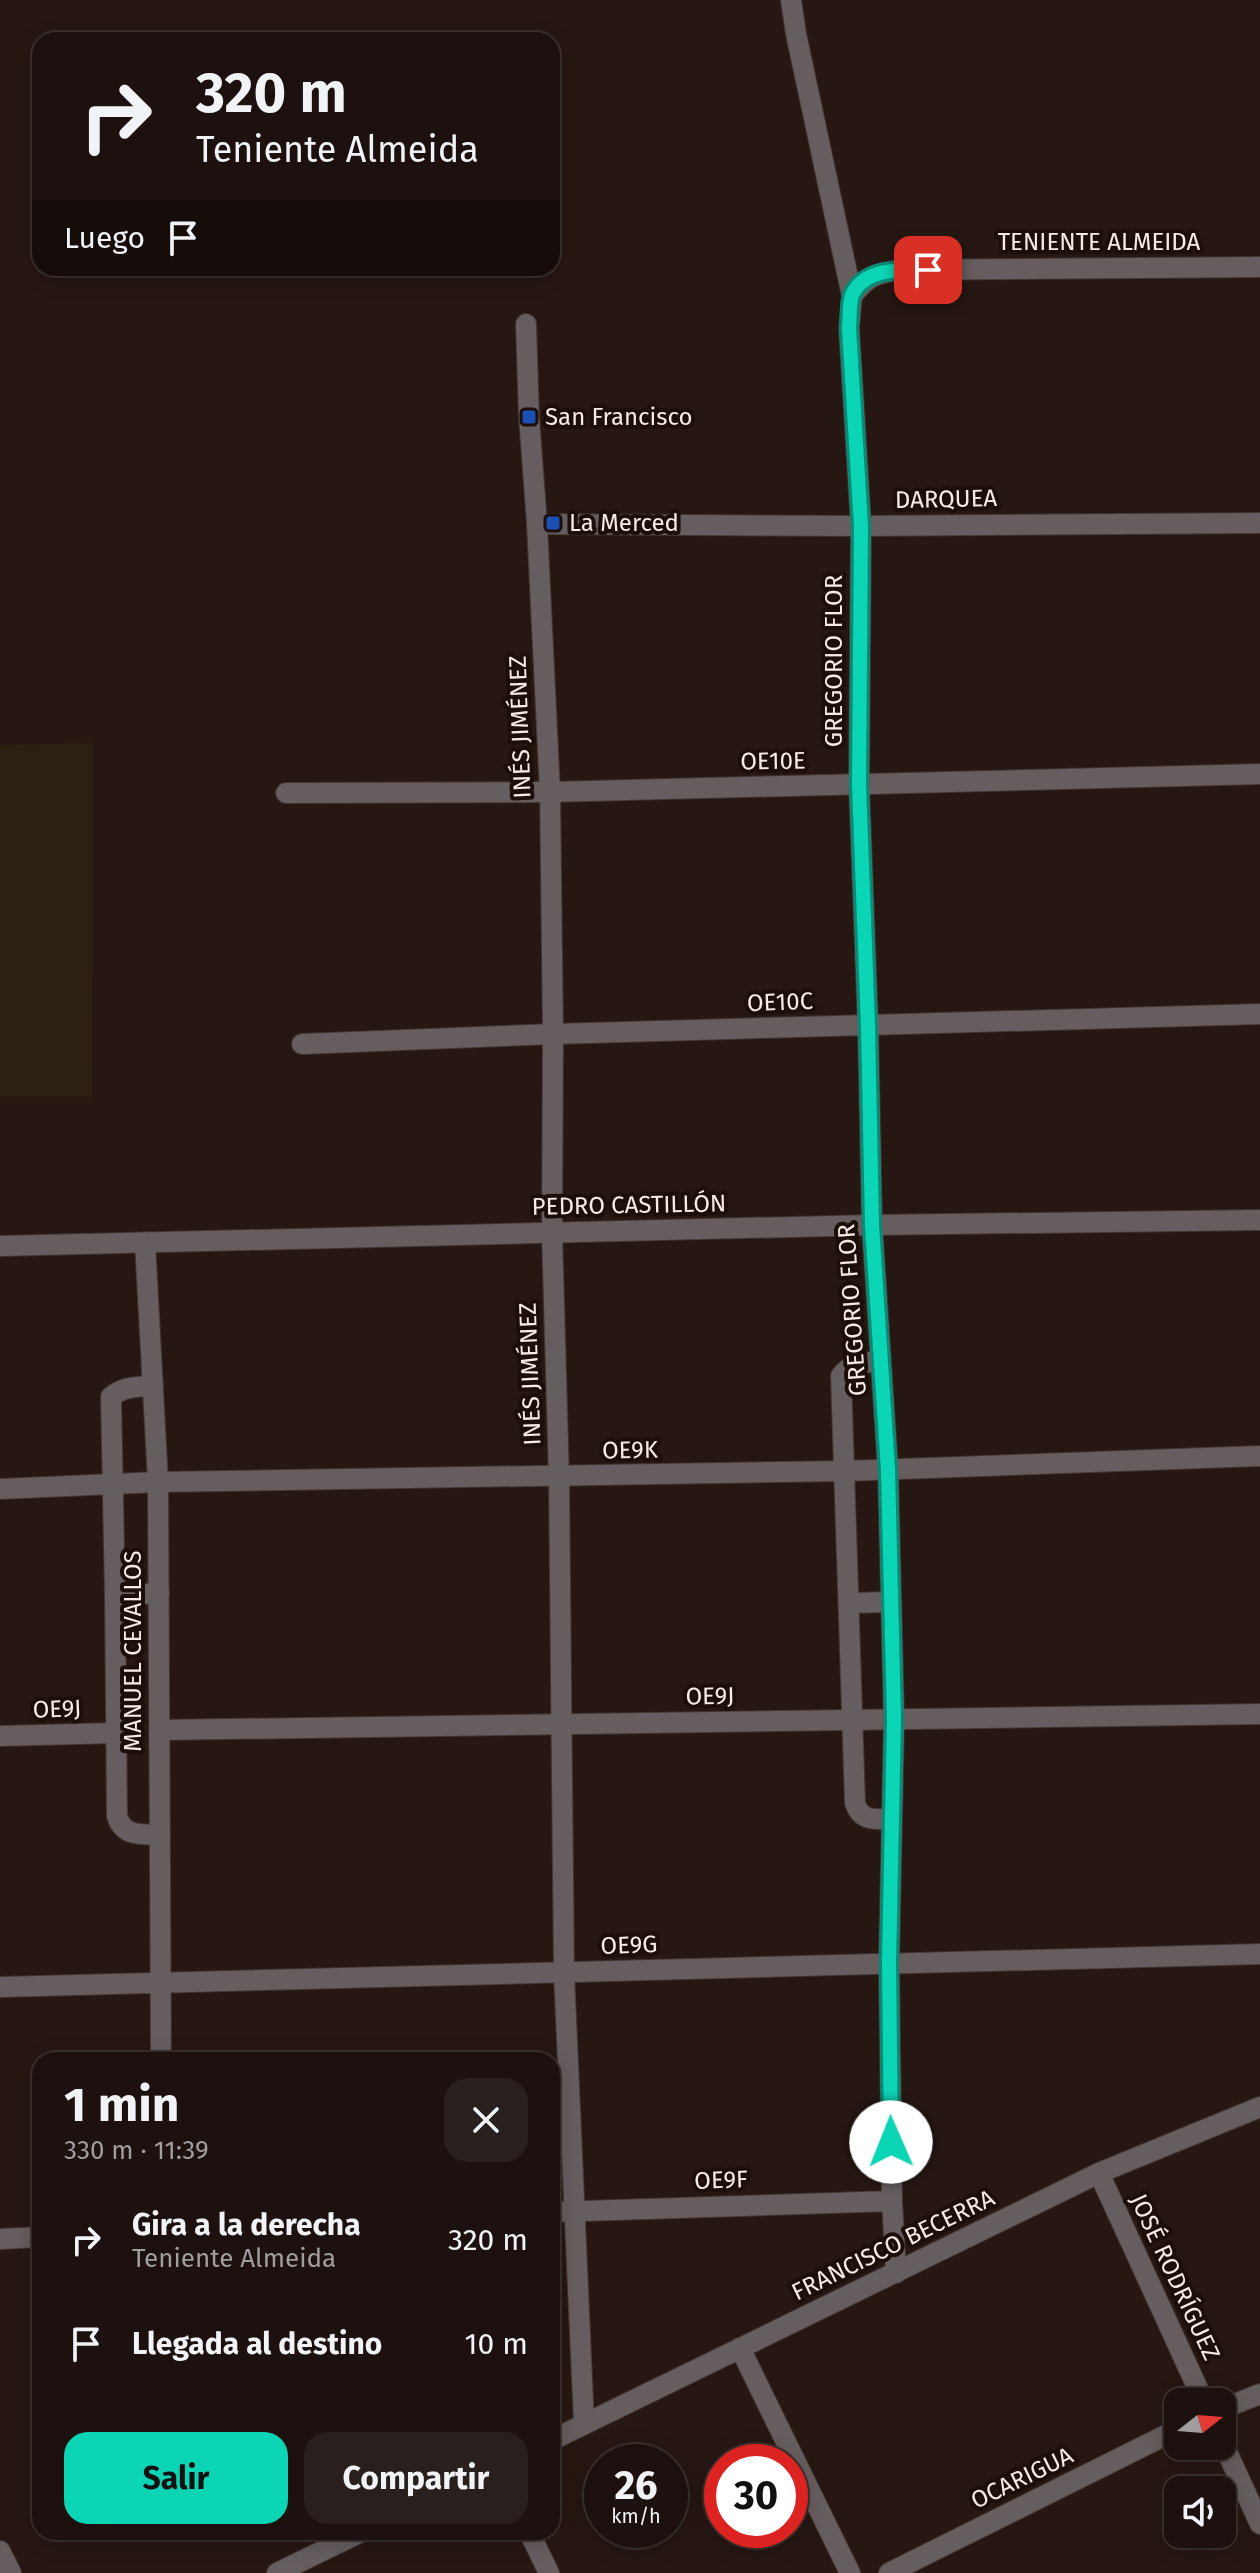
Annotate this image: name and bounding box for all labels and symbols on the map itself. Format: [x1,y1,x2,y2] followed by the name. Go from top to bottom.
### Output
[998,228,1201,256] street label: TENIENTE ALMEIDA
[894,236,962,304] pin
[545,403,693,431] place label: San Francisco
[520,408,538,426] marker: San Francisco
[895,484,998,514] street label: DARQUEA
[569,509,679,537] place label: La Merced
[544,514,562,532] marker: La Merced
[820,575,848,747] street label: GREGORIO FLOR
[503,655,536,799] street label: INÉS JIMÉNEZ
[740,746,806,776] street label: OE10E
[746,987,814,1017] street label: OE10C
[531,1188,727,1221] street label: PEDRO CASTILLÓN
[832,1223,872,1397] street label: GREGORIO FLOR
[513,1302,546,1446] street label: INÉS JIMÉNEZ
[602,1435,659,1464] street label: OE9K
[119,1550,147,1752] street label: MANUEL CEVALLOS
[685,1682,735,1710] street label: OE9J
[32,1694,82,1724] street label: OE9J
[600,1930,658,1960] street label: OE9G
[849,2100,933,2184] position arrow
[694,2165,748,2195] street label: OE9F
[787,2184,999,2306] street label: FRANCISCO BECERRA
[1124,2189,1227,2365] street label: JOSÉ RODRÍGUEZ
[1164,2388,1236,2460] north arrow
[966,2441,1078,2515] street label: OCARIGUA
[704,2444,808,2548] speed limit sign: 30

